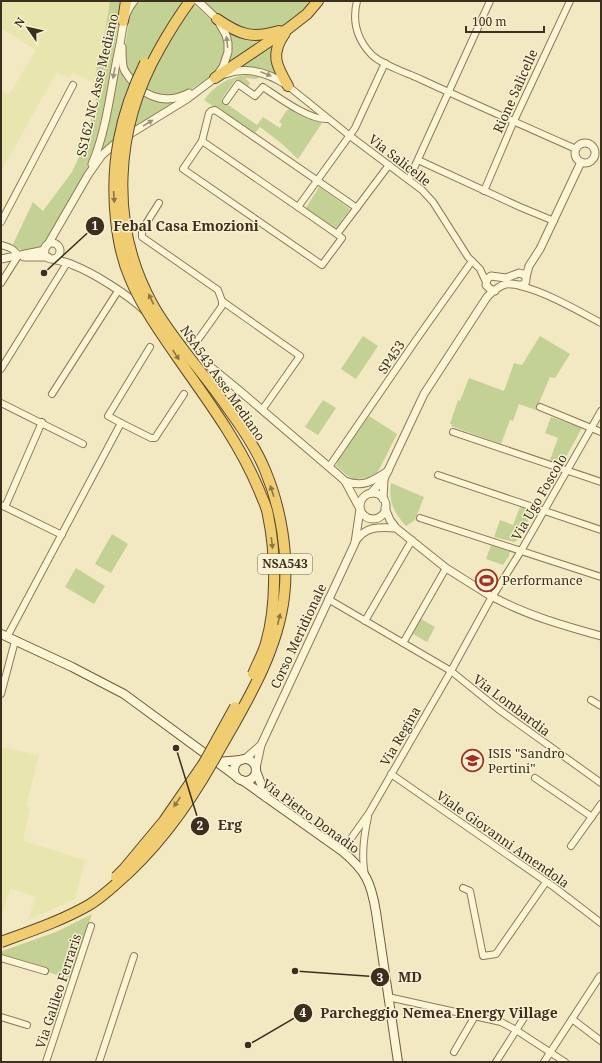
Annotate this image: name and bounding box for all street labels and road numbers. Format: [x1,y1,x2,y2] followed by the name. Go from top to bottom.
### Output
[72,12,122,158] street label: SS162 NC Asse Mediano
[489,46,542,136] street label: Rione Salicelle
[365,130,435,190] street label: Via Salicelle
[176,322,270,444] street label: NSA543 Asse Mediano
[373,337,409,377] street label: SP453
[507,451,571,543] street label: Via Ugo Foscolo
[258,554,312,574] road number: NSA543
[266,580,330,692] street label: Corso Meridionale
[470,670,554,740] street label: Via Lombardia
[376,703,424,769] street label: Via Regina
[259,774,363,858] street label: Via Pietro Donadio
[433,786,573,892] street label: Viale Giovanni Amendola
[31,931,85,1051] street label: Via Galileo Ferraris

